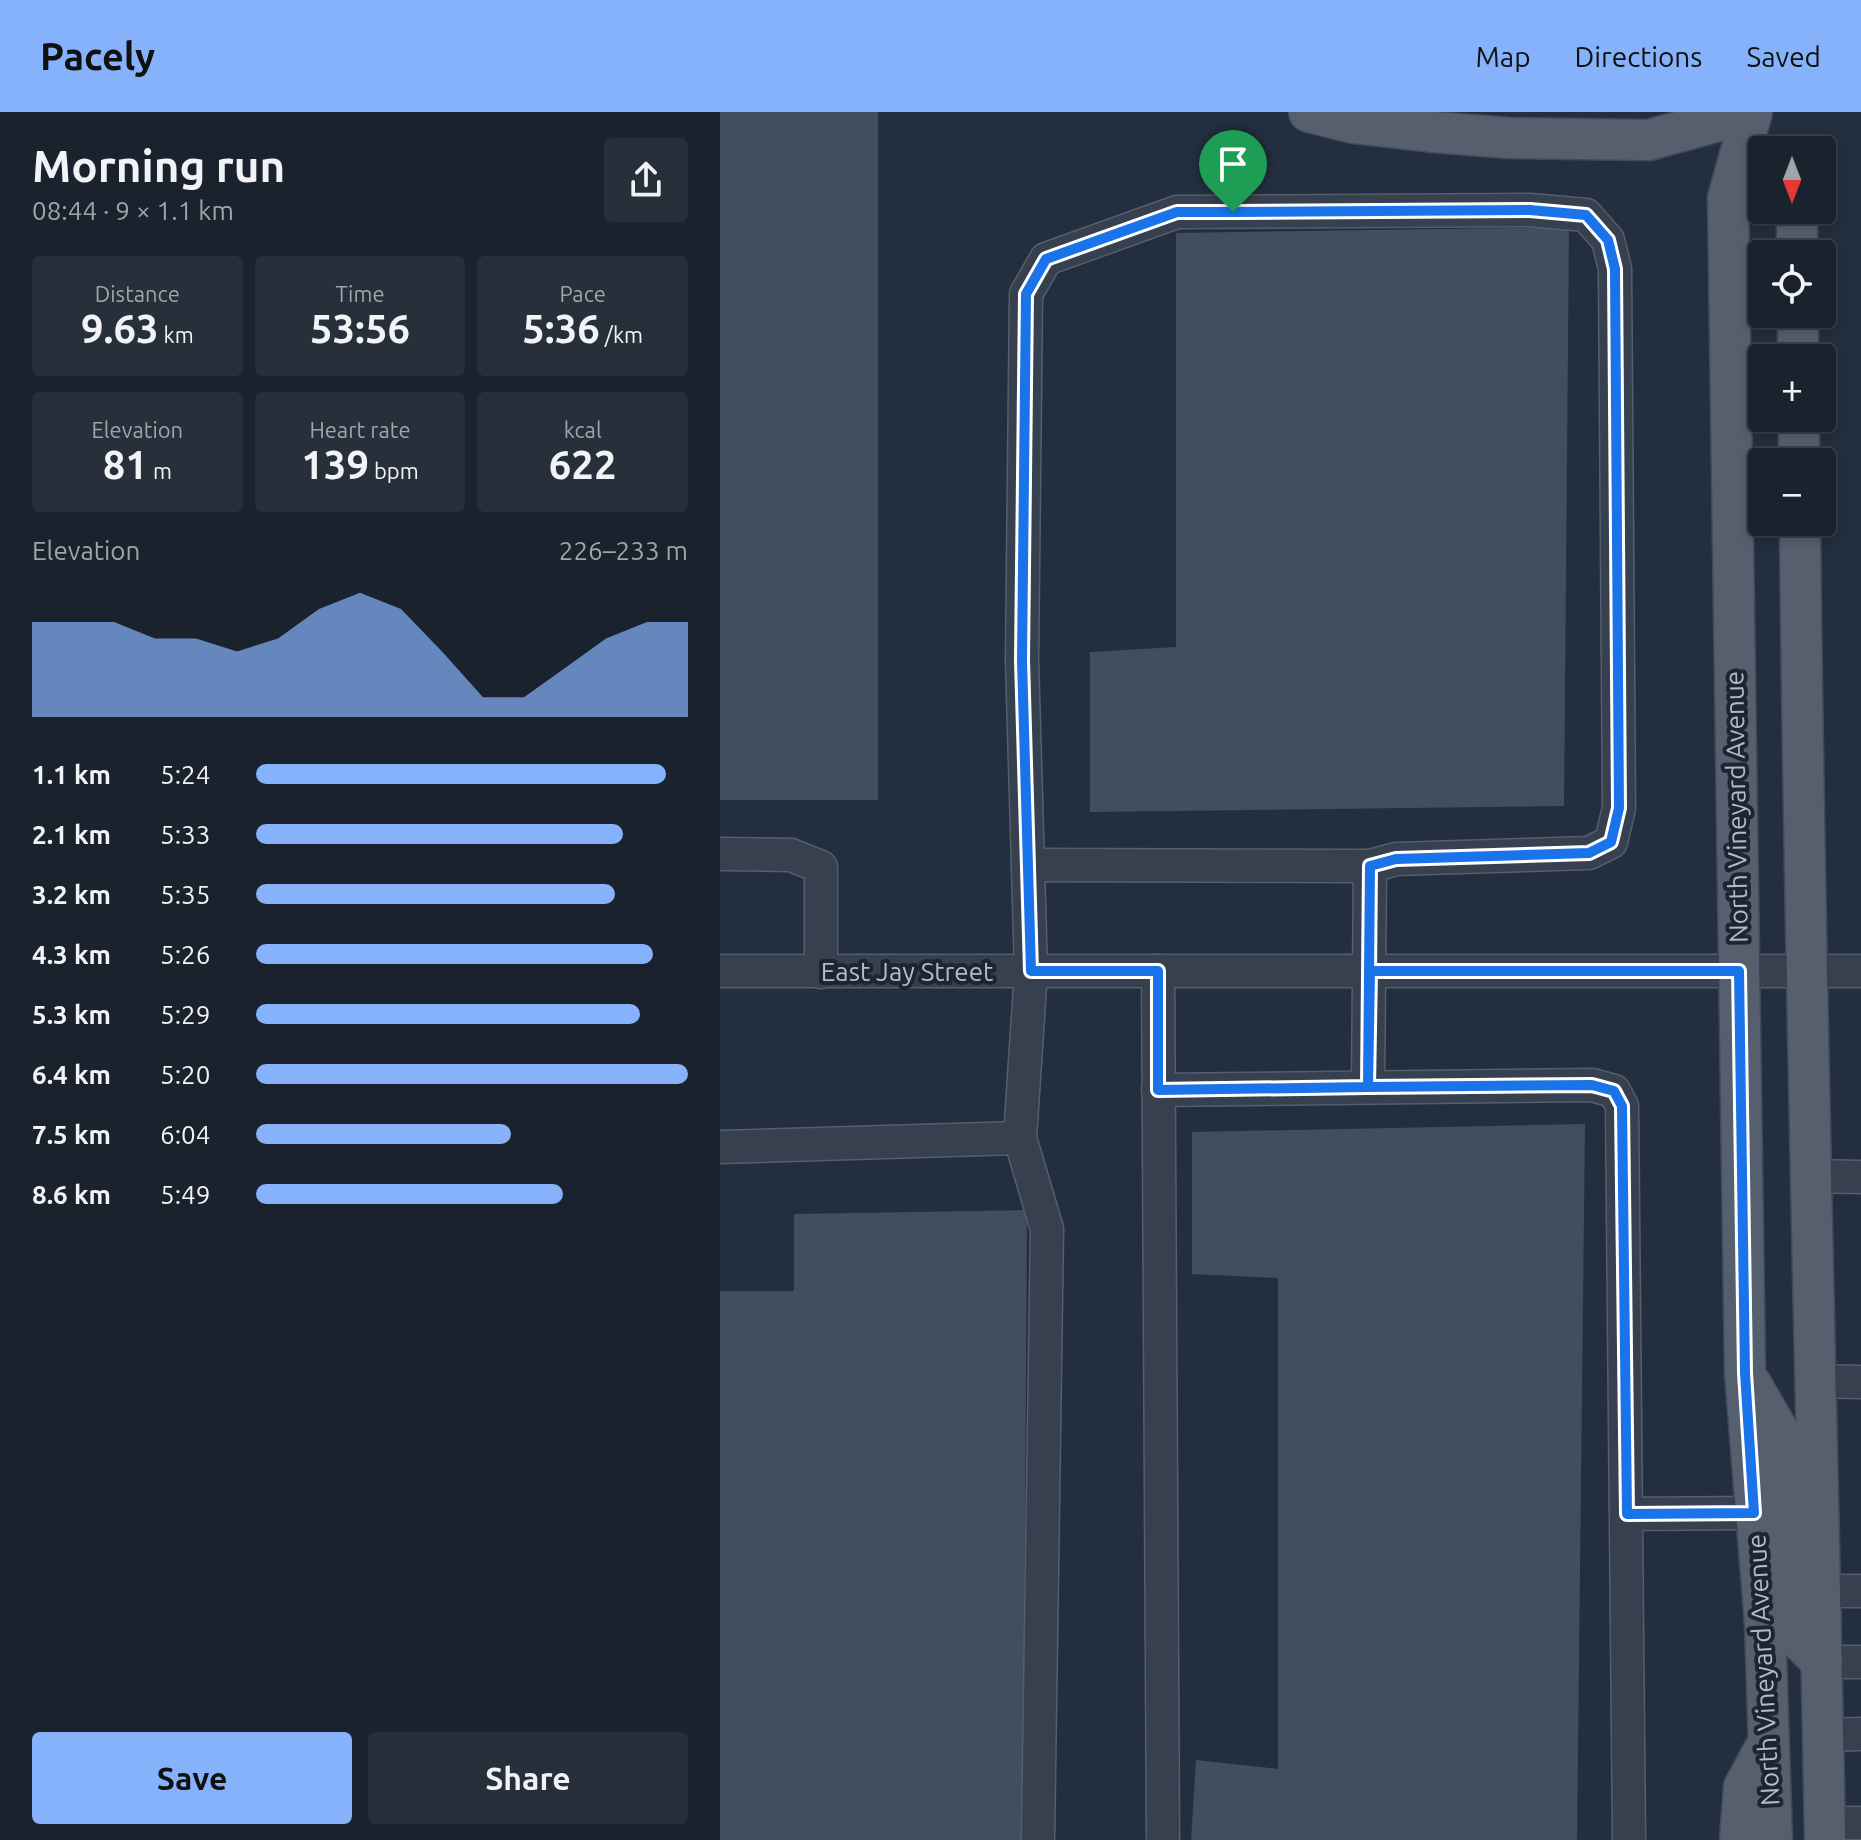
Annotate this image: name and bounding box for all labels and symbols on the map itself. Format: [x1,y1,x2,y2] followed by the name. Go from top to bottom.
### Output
[1199,130,1267,212] pin
[1748,136,1836,224] north arrow
[1719,671,1753,943] street label: North Vineyard Avenue
[821,957,993,986] street label: East Jay Street
[1741,1533,1785,1807] street label: North Vineyard Avenue

